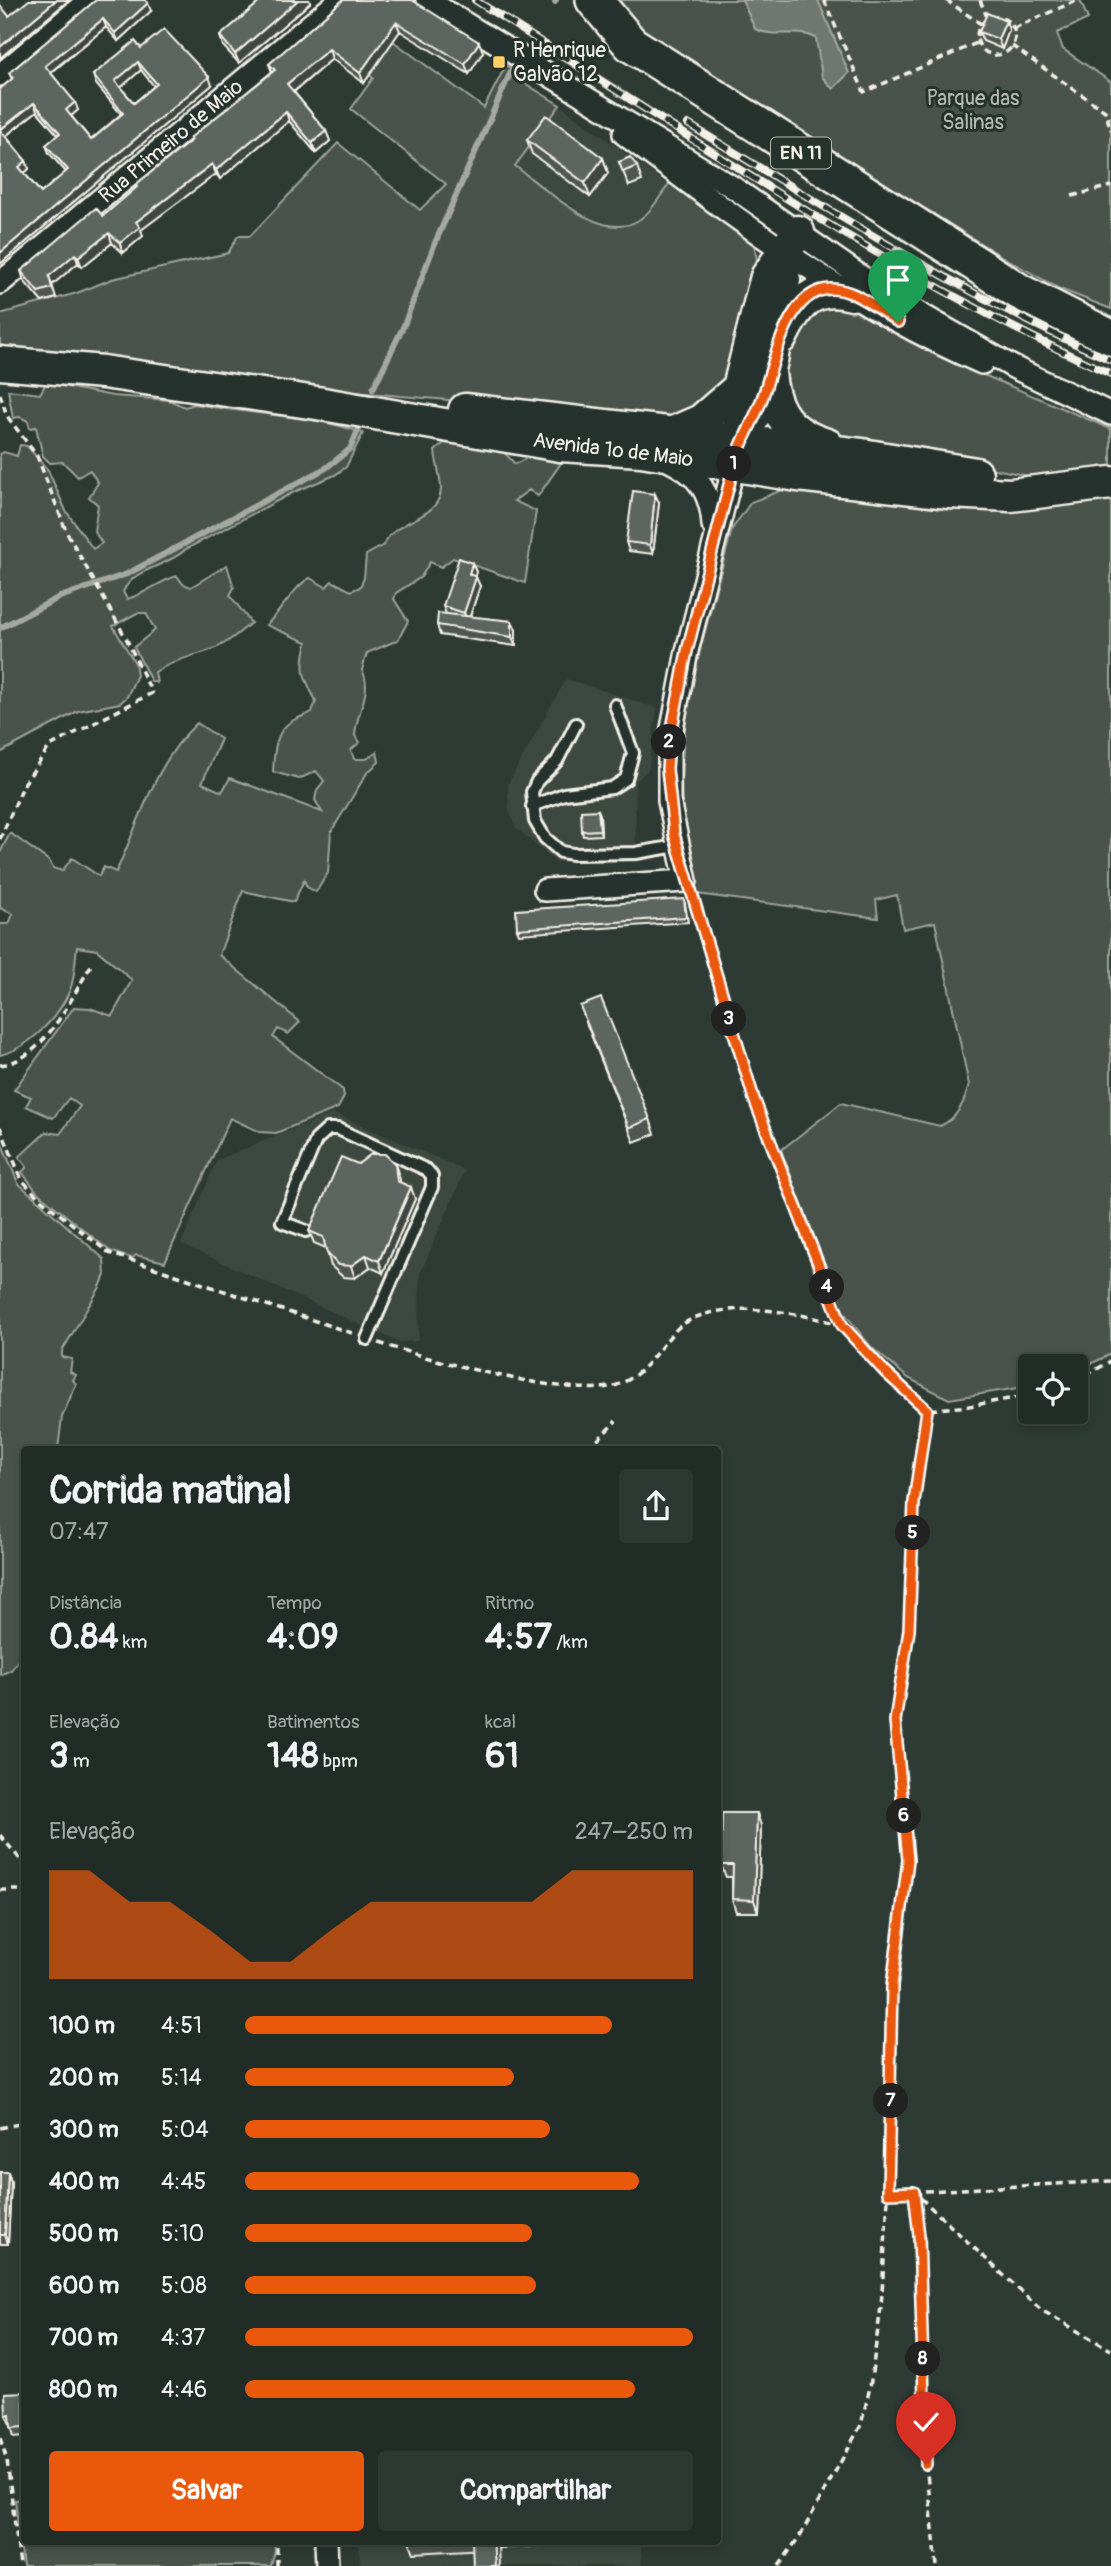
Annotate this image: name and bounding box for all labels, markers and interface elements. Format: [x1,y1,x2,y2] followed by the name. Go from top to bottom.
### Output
[513,37,607,88] place label: R Henrique Galvão 12
[491,54,507,70] marker: R Henrique Galvão 12
[93,73,248,209] street label: Rua Primeiro de Maio
[927,85,1020,136] park label: Parque das Salinas
[771,138,831,168] road number: EN 11
[868,250,928,322] pin
[879,261,917,299] icon: arrive
[531,427,695,473] street label: Avenida 1º de Maio
[716,447,752,482] pin: 1
[730,451,737,475] text: 1
[652,724,686,760] pin: 2
[663,729,674,753] text: 2
[712,1002,746,1036] pin: 3
[723,1006,734,1030] text: 3
[810,1270,844,1304] pin: 4
[821,1274,832,1298] text: 4
[1018,1354,1088,1424] map controls
[1018,1354,1088,1424] button: locate
[49,1467,291,1515] text: Corrida matinal
[619,1469,693,1543] button: share
[895,1516,930,1550] pin: 5
[49,1517,109,1546] text: 07:47
[907,1520,918,1544] text: 5
[49,1591,122,1615] text: Distância
[267,1591,322,1615] text: Tempo
[485,1591,534,1615] text: Ritmo
[49,1615,119,1659] text: 0.84
[267,1615,339,1659] text: 4:09
[485,1615,552,1659] text: 4:57
[119,1630,147,1654] text: km
[552,1630,588,1654] text: /km
[49,1710,120,1734] text: Elevação
[267,1710,359,1734] text: Batimentos
[485,1710,516,1734] text: kcal
[49,1734,69,1778] text: 3
[267,1734,319,1778] text: 148
[485,1734,519,1778] text: 61
[69,1749,90,1773] text: m
[319,1749,358,1773] text: bpm
[886,1798,922,1834] pin: 6
[898,1803,909,1827] text: 6
[49,1817,135,1846] text: Elevação
[575,1817,693,1846] text: 247–250 m
[49,2011,115,2040] text: 100 m
[161,2011,202,2040] text: 4:51
[49,2063,119,2092] text: 200 m
[161,2063,202,2092] text: 5:14
[874,2084,908,2118] pin: 7
[885,2088,896,2112] text: 7
[49,2115,119,2144] text: 300 m
[161,2115,209,2144] text: 5:04
[49,2167,119,2196] text: 400 m
[161,2167,206,2196] text: 4:45
[49,2219,118,2248] text: 500 m
[161,2219,204,2248] text: 5:10
[49,2271,119,2300] text: 600 m
[161,2271,207,2300] text: 5:08
[49,2323,118,2352] text: 700 m
[161,2323,205,2352] text: 4:37
[906,2342,940,2376] pin: 8
[918,2346,927,2370] text: 8
[49,2375,117,2404] text: 800 m
[161,2375,207,2404] text: 4:46
[896,2392,956,2464] pin
[907,2403,945,2441] icon: check
[49,2451,364,2531] button: Salvar
[378,2451,693,2531] button: Compartilhar

